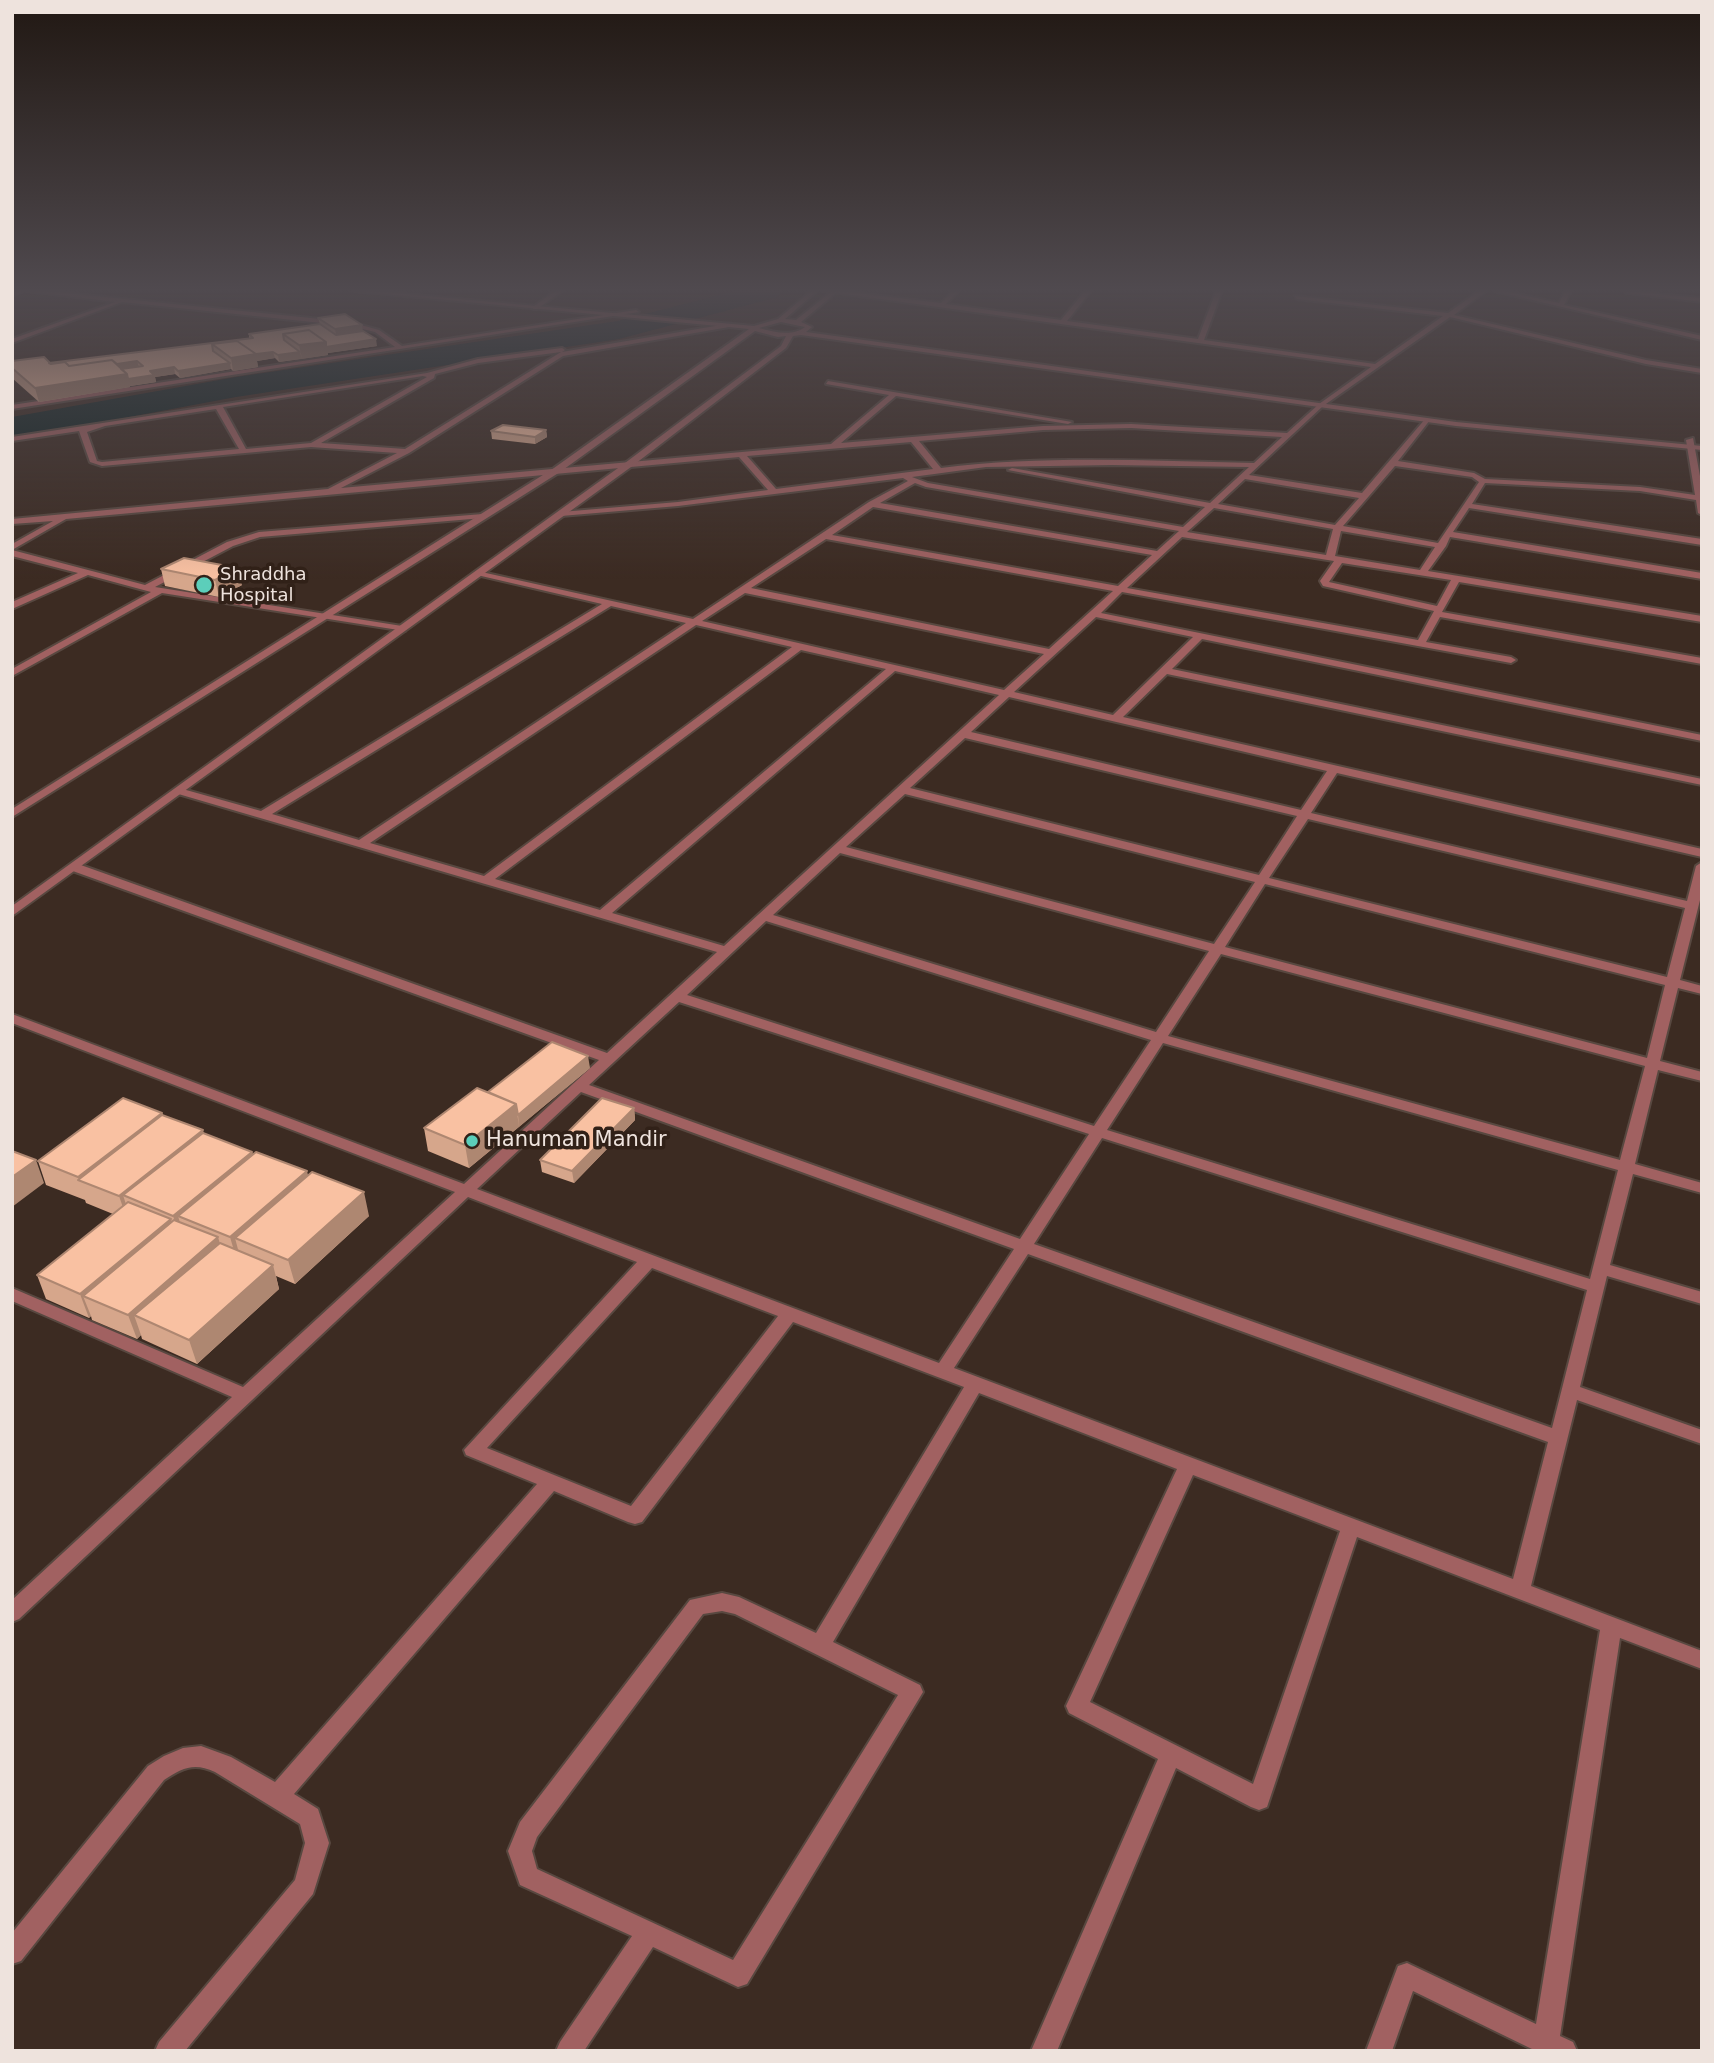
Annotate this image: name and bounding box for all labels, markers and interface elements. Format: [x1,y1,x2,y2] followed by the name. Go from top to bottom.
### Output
[220,564,307,606] place label: Shraddha Hospital
[194,575,214,595] marker: Shraddha Hospital
[486,1128,667,1154] place label: Hanuman Mandir
[464,1133,480,1149] marker: Hanuman Mandir

